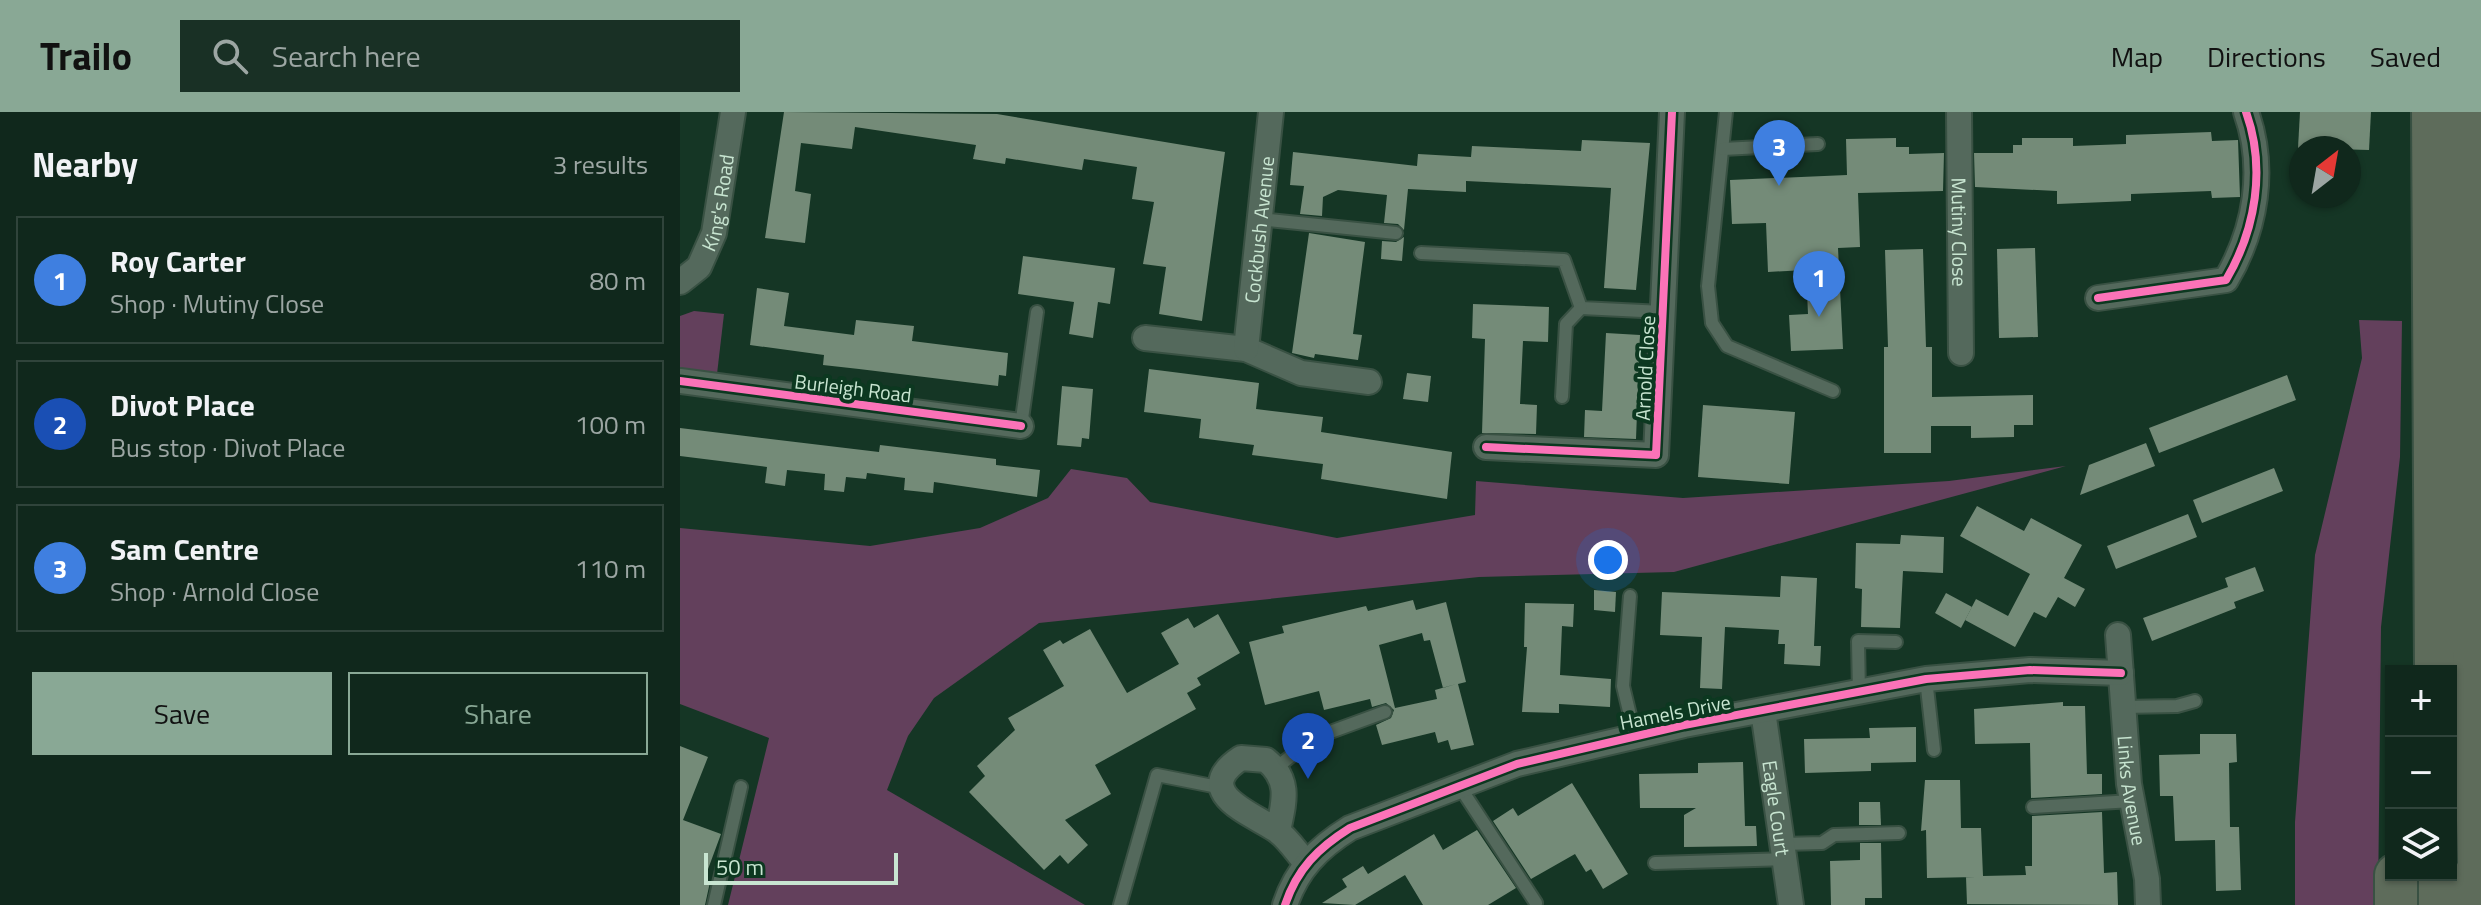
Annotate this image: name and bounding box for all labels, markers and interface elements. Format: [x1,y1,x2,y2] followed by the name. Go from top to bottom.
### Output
[180,20,740,92] search box
[40,27,132,85] text: Trailo
[272,33,421,79] text: Search here
[208,34,252,78] icon: search
[2111,35,2163,78] text: Map
[2207,35,2326,78] text: Directions
[2370,35,2441,78] text: Saved
[1753,120,1805,186] pin: 3
[2289,136,2361,208] north arrow
[32,138,138,190] text: Nearby
[553,145,648,184] text: 3 results
[692,152,742,256] street label: King's Road
[1235,155,1282,305] street label: Cockbush Avenue
[1944,177,1976,287] street label: Mutiny Close
[110,238,246,284] text: Roy Carter
[1793,251,1845,317] pin: 1
[53,261,67,300] text: 1
[589,261,646,300] text: 80 m
[110,284,324,323] text: Shop · Mutiny Close
[1627,315,1663,421] street label: Arnold Close
[793,365,913,411] street label: Burleigh Road
[110,382,255,428] text: Divot Place
[53,405,67,444] text: 2
[575,405,646,444] text: 100 m
[110,428,345,467] text: Bus stop · Divot Place
[110,526,259,572] text: Sam Centre
[1588,540,1628,580] your location
[53,549,67,588] text: 3
[575,549,646,588] text: 110 m
[110,572,319,611] text: Shop · Arnold Close
[2385,665,2457,881] map controls
[2385,665,2457,737] button: +
[32,672,332,755] button: Save
[348,672,648,755] button: Share
[1617,686,1733,738] street label: Hamels Drive
[1282,713,1334,779] pin: 2
[2110,734,2156,848] street label: Links Avenue
[2385,737,2457,809] button: −
[1755,758,1799,858] street label: Eagle Court
[2385,809,2457,881] button: layers
[704,849,898,885] scale bar
[716,850,764,884] text: 50 m

